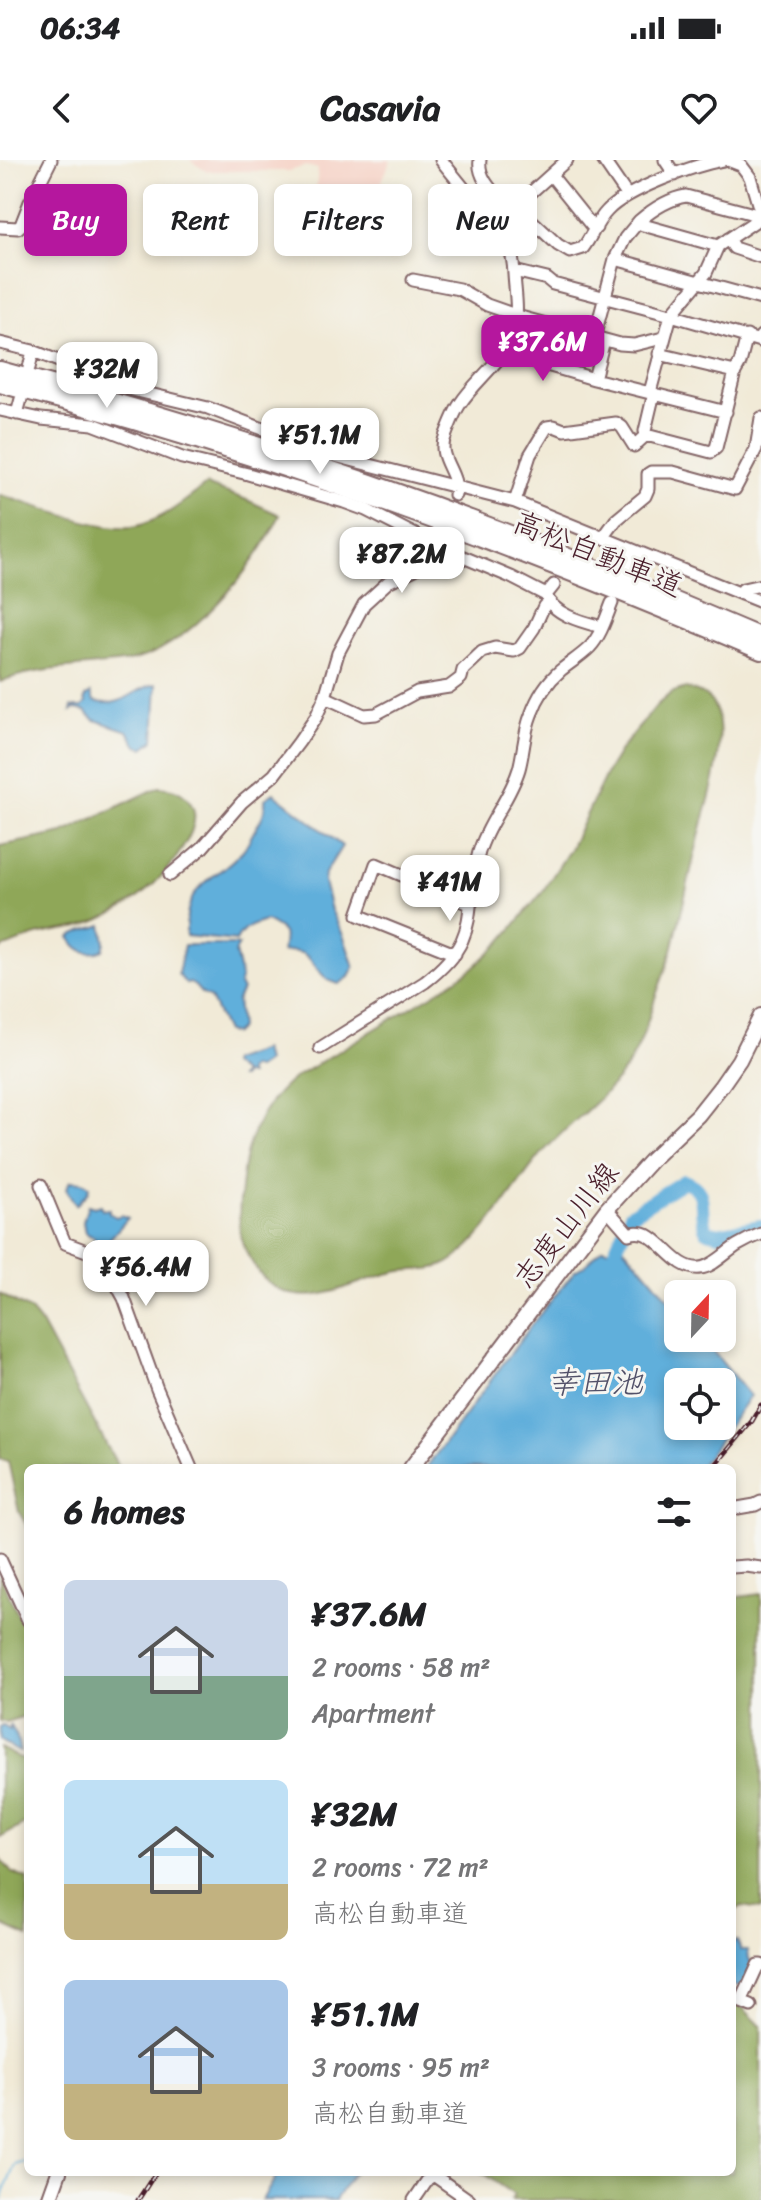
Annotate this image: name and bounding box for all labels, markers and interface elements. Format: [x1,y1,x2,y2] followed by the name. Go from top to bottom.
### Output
[40,1,120,55] text: 06:34
[321,76,440,140] text: Casavia
[40,86,84,130] icon: back
[677,86,721,130] icon: heart
[24,184,127,256] chip: Buy
[143,184,258,256] chip: Rent
[274,184,412,256] chip: Filters
[428,184,537,256] chip: New
[478,315,608,383] pin: ¥37.6M
[499,318,587,364] text: ¥37.6M
[60,342,154,410] pin: ¥32M
[75,345,139,391] text: ¥32M
[255,408,385,476] pin: ¥51.1M
[279,411,361,457] text: ¥51.1M
[504,495,692,613] street label: 高松自動車道
[337,527,467,595] pin: ¥87.2M
[357,530,447,576] text: ¥87.2M
[403,855,497,923] pin: ¥41M
[418,858,482,904] text: ¥41M
[499,1149,633,1301] street label: 志度山川線
[81,1240,211,1308] pin: ¥56.4M
[101,1243,191,1289] text: ¥56.4M
[664,1280,736,1352] north arrow
[664,1280,736,1440] map controls
[547,1354,644,1411] water label: 幸田池
[664,1368,736,1440] button: locate
[64,1482,185,1542] text: 6 homes
[652,1490,696,1534] icon: filters
[312,1584,426,1644] text: ¥37.6M
[128,1612,224,1708] icon: home
[312,1644,490,1690] text: 2 rooms · 58 m²
[312,1690,435,1736] text: Apartment
[312,1784,397,1844] text: ¥32M
[128,1812,224,1908] icon: home
[312,1844,489,1890] text: 2 rooms · 72 m²
[312,1890,468,1936] text: 高松自動車道
[312,1984,419,2044] text: ¥51.1M
[128,2012,224,2108] icon: home
[312,2044,490,2090] text: 3 rooms · 95 m²
[312,2090,468,2136] text: 高松自動車道

